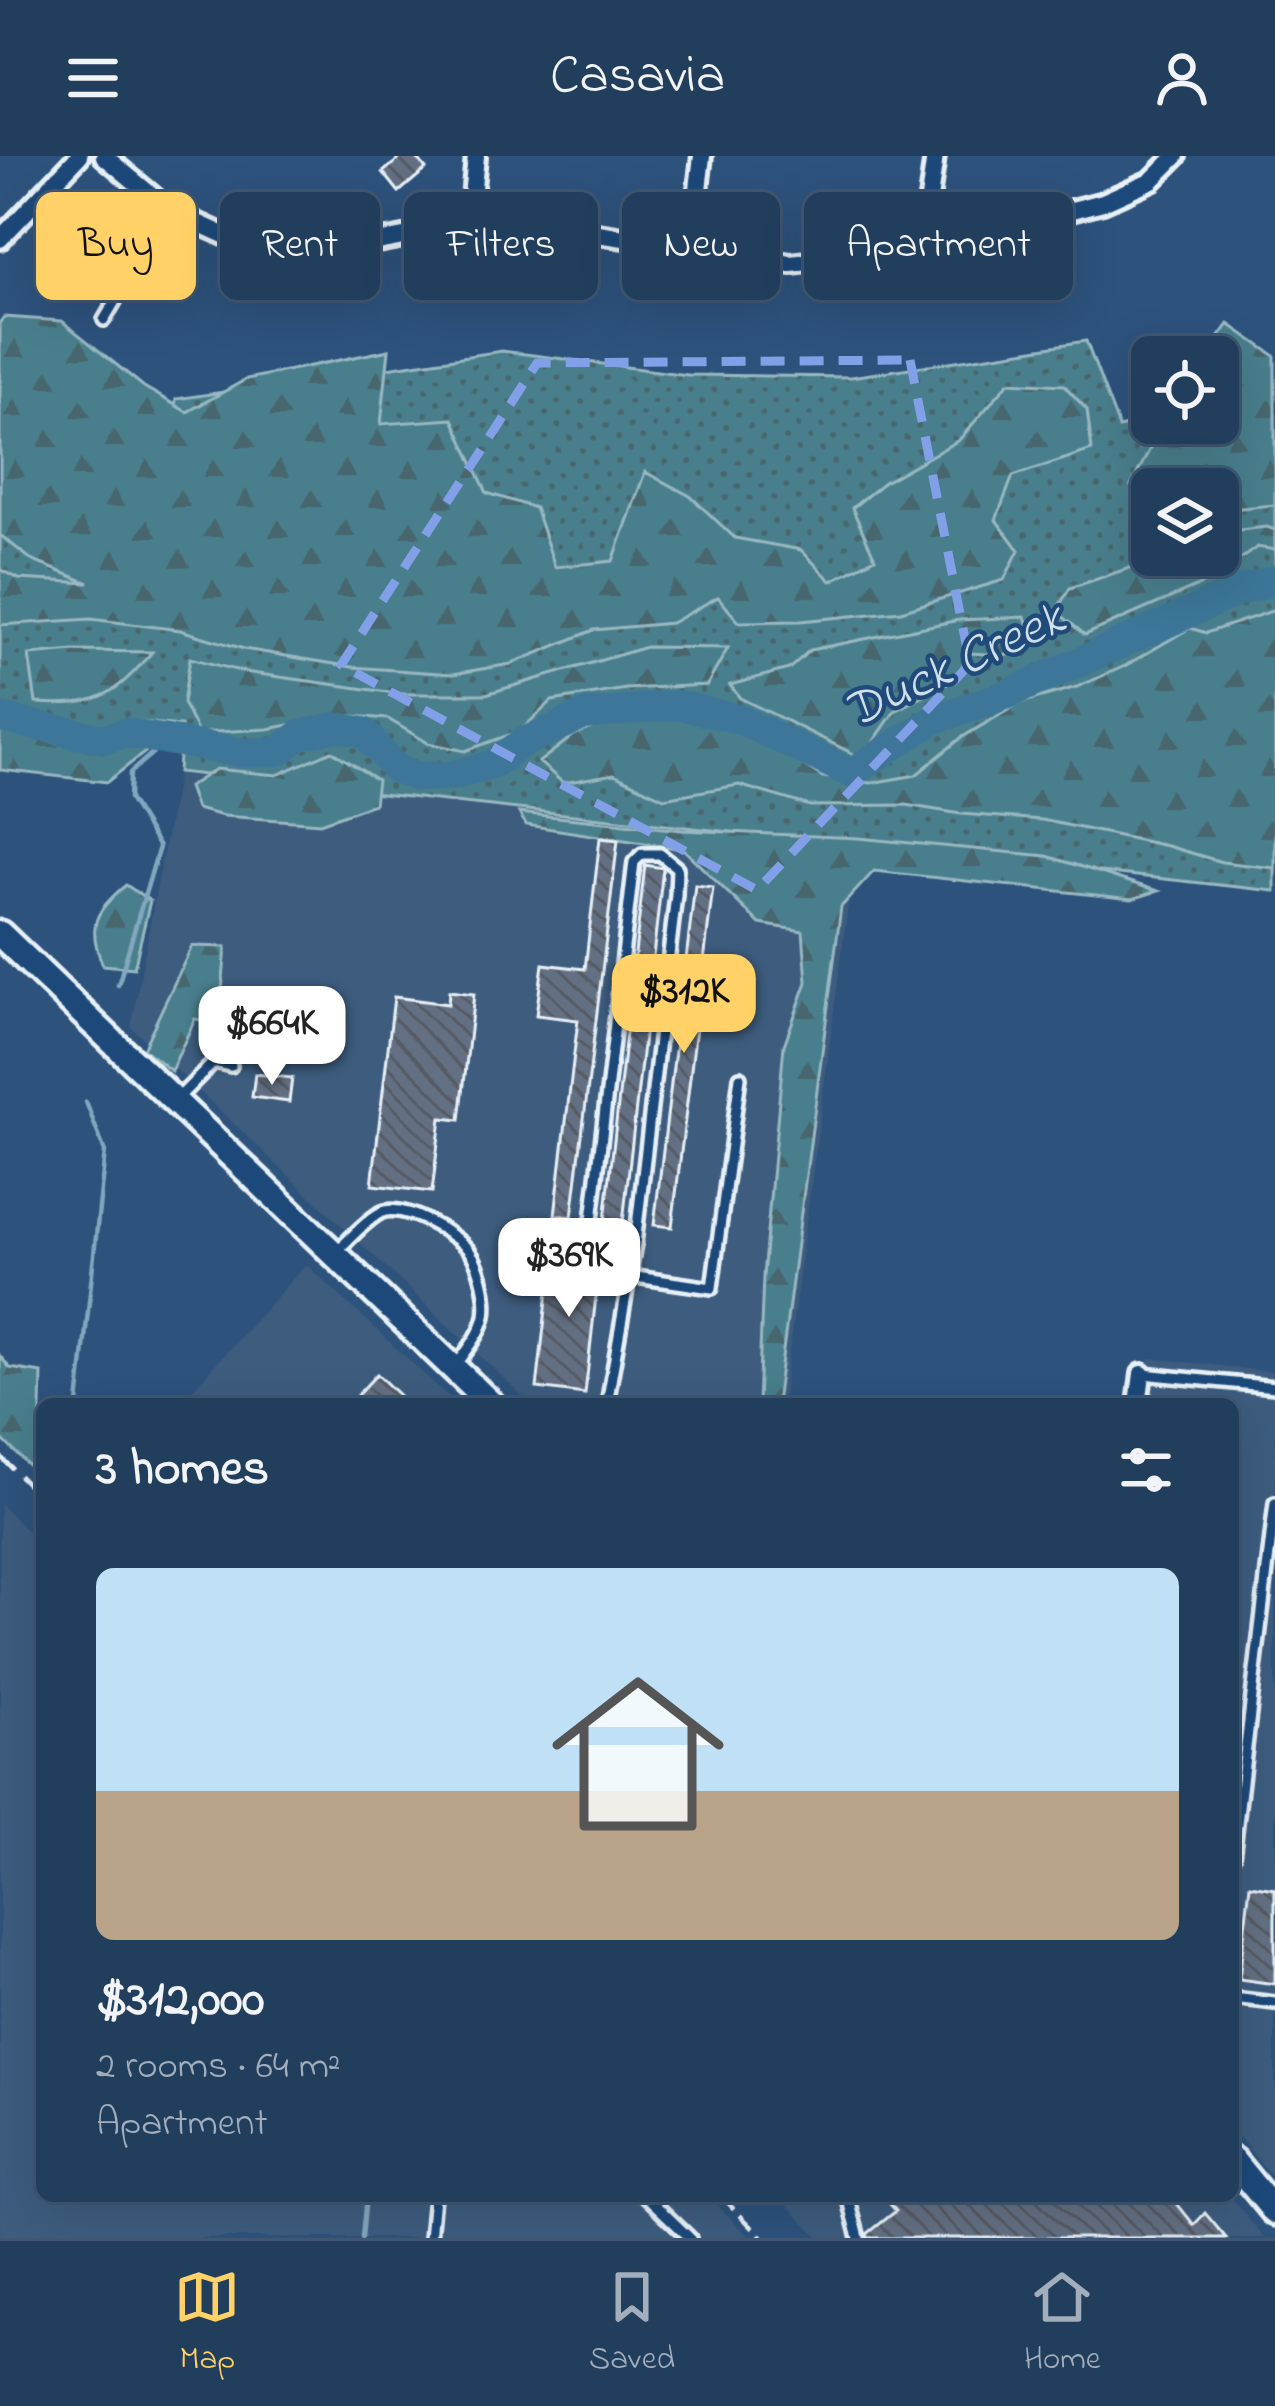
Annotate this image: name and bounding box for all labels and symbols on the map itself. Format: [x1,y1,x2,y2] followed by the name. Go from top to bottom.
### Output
[832,582,1080,751] water label: Duck Creek
[600,954,768,1056] pin: $312K
[188,986,356,1088] pin: $664K
[485,1218,653,1320] pin: $369K

